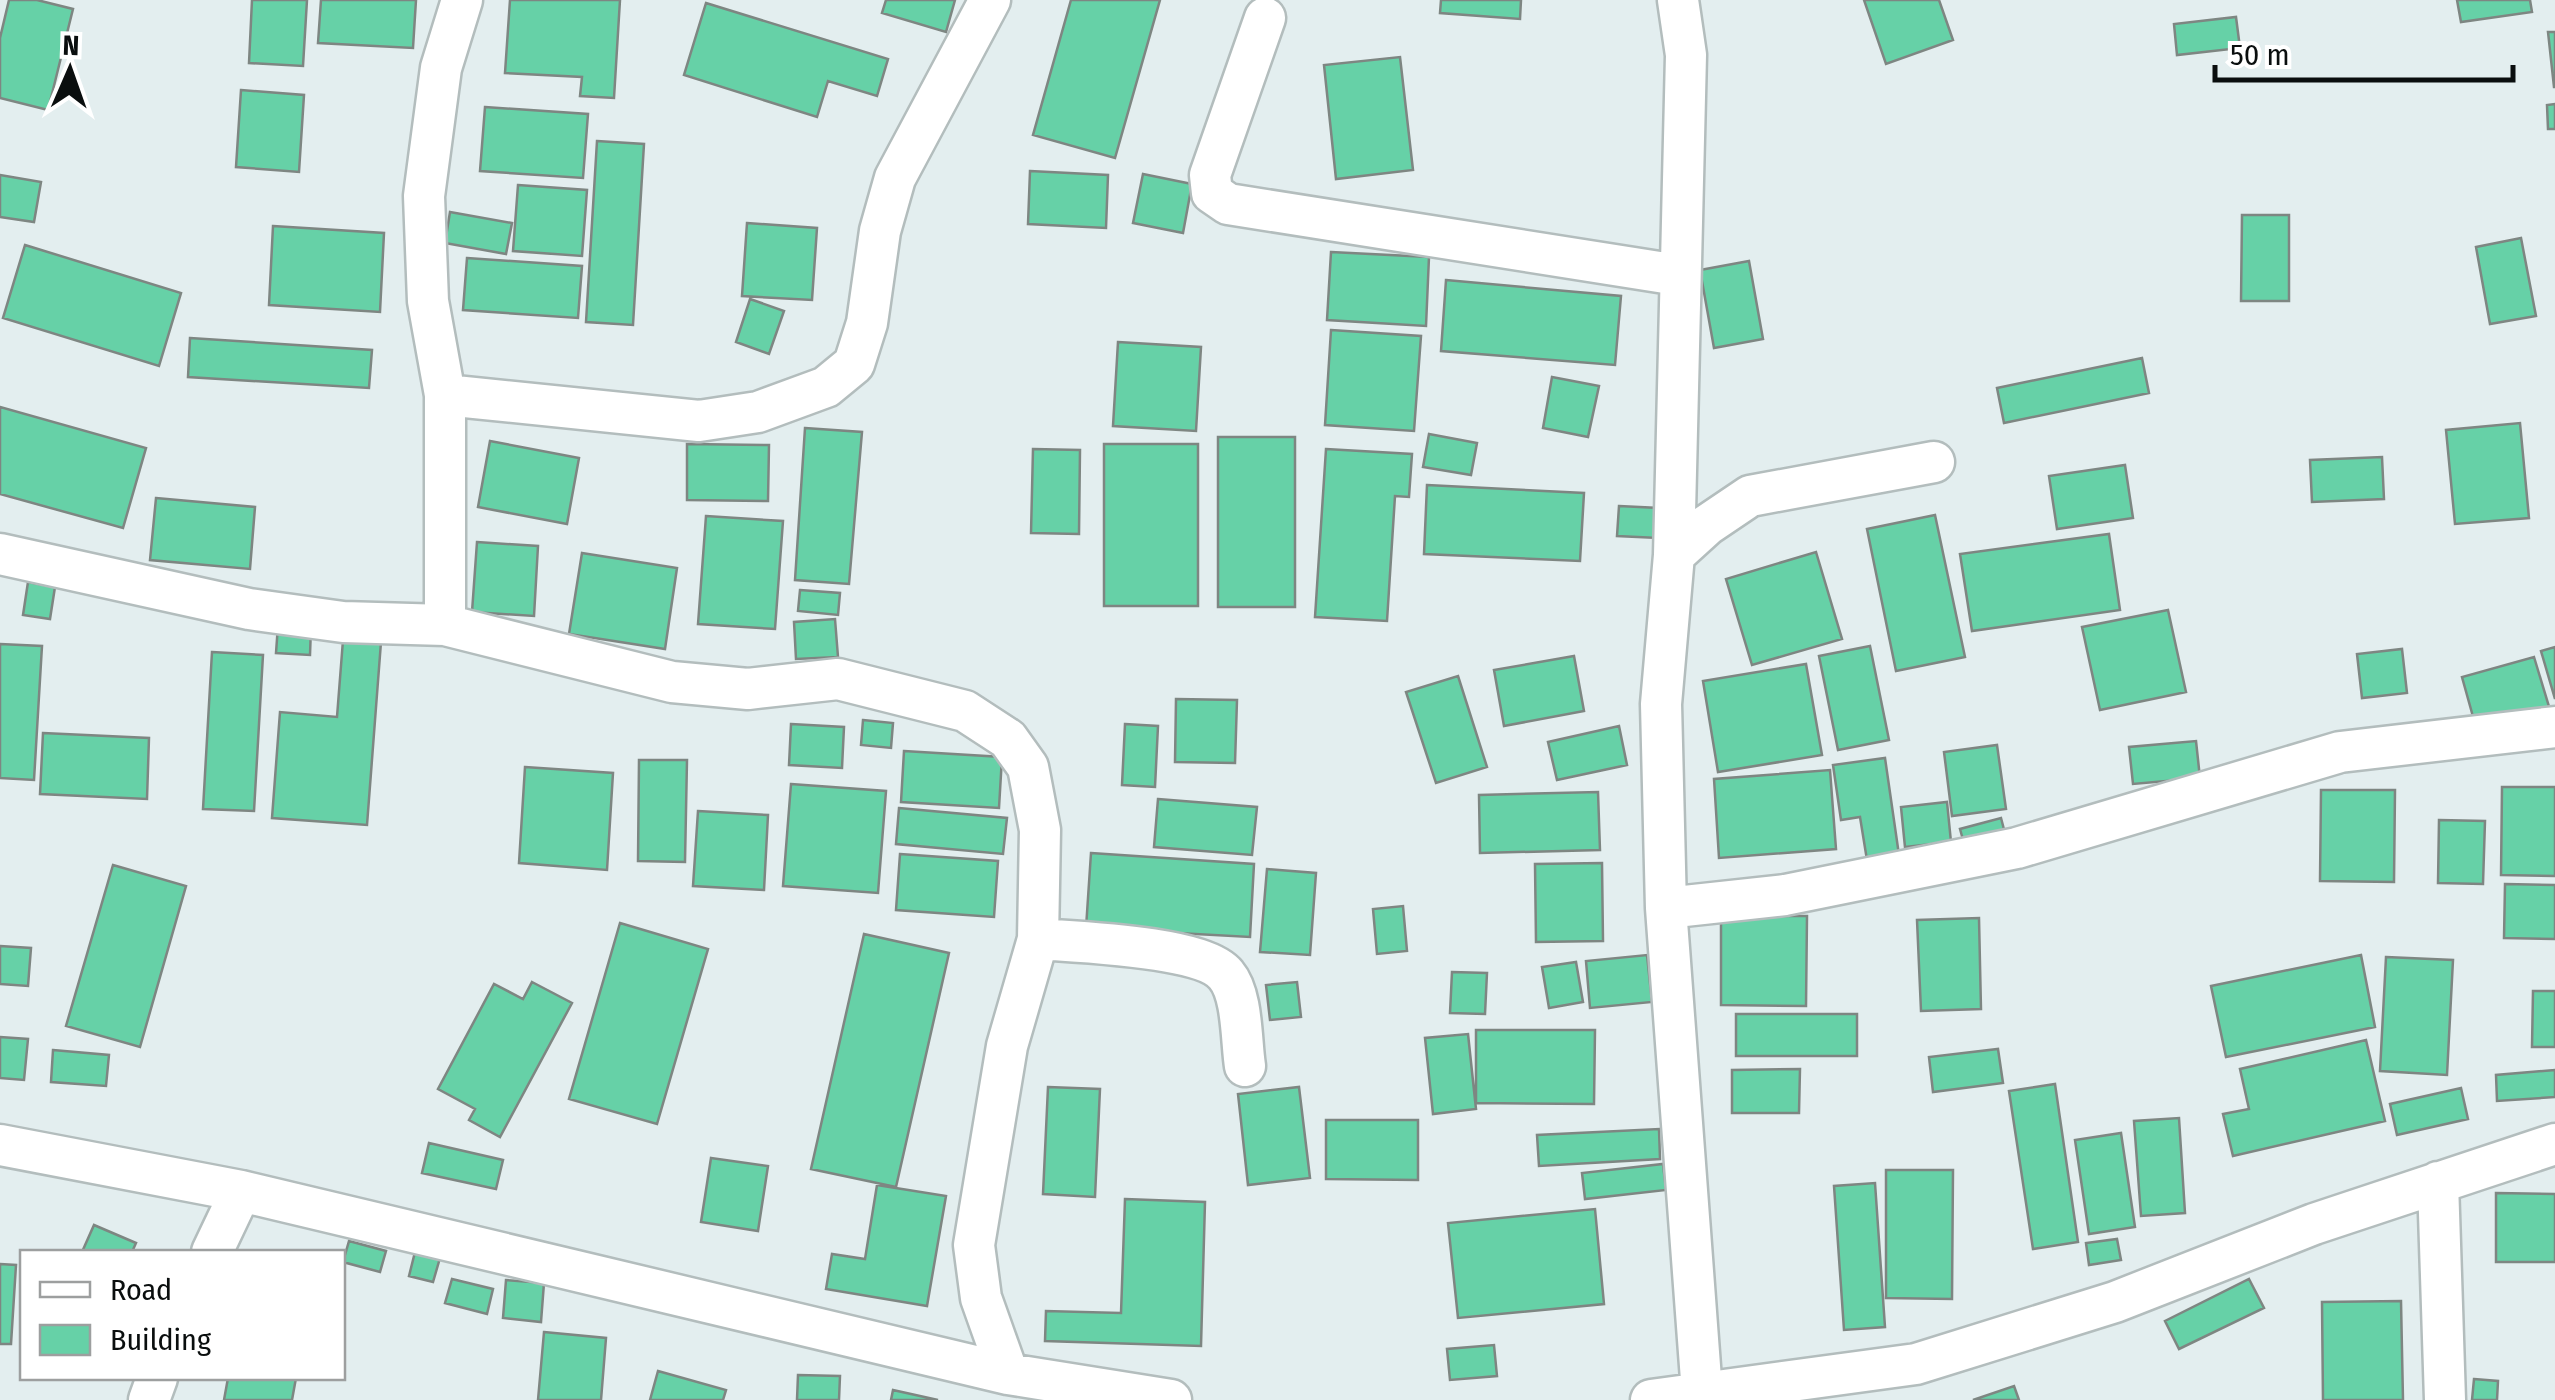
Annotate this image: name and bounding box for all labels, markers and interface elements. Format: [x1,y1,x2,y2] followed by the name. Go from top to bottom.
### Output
[20,20,120,120] north arrow
[2215,20,2512,82] scale bar
[62,29,80,62] text: N
[2230,37,2290,73] text: 50 m
[20,1250,345,1380] legend
[110,1272,172,1308] text: Road
[110,1322,212,1358] text: Building

